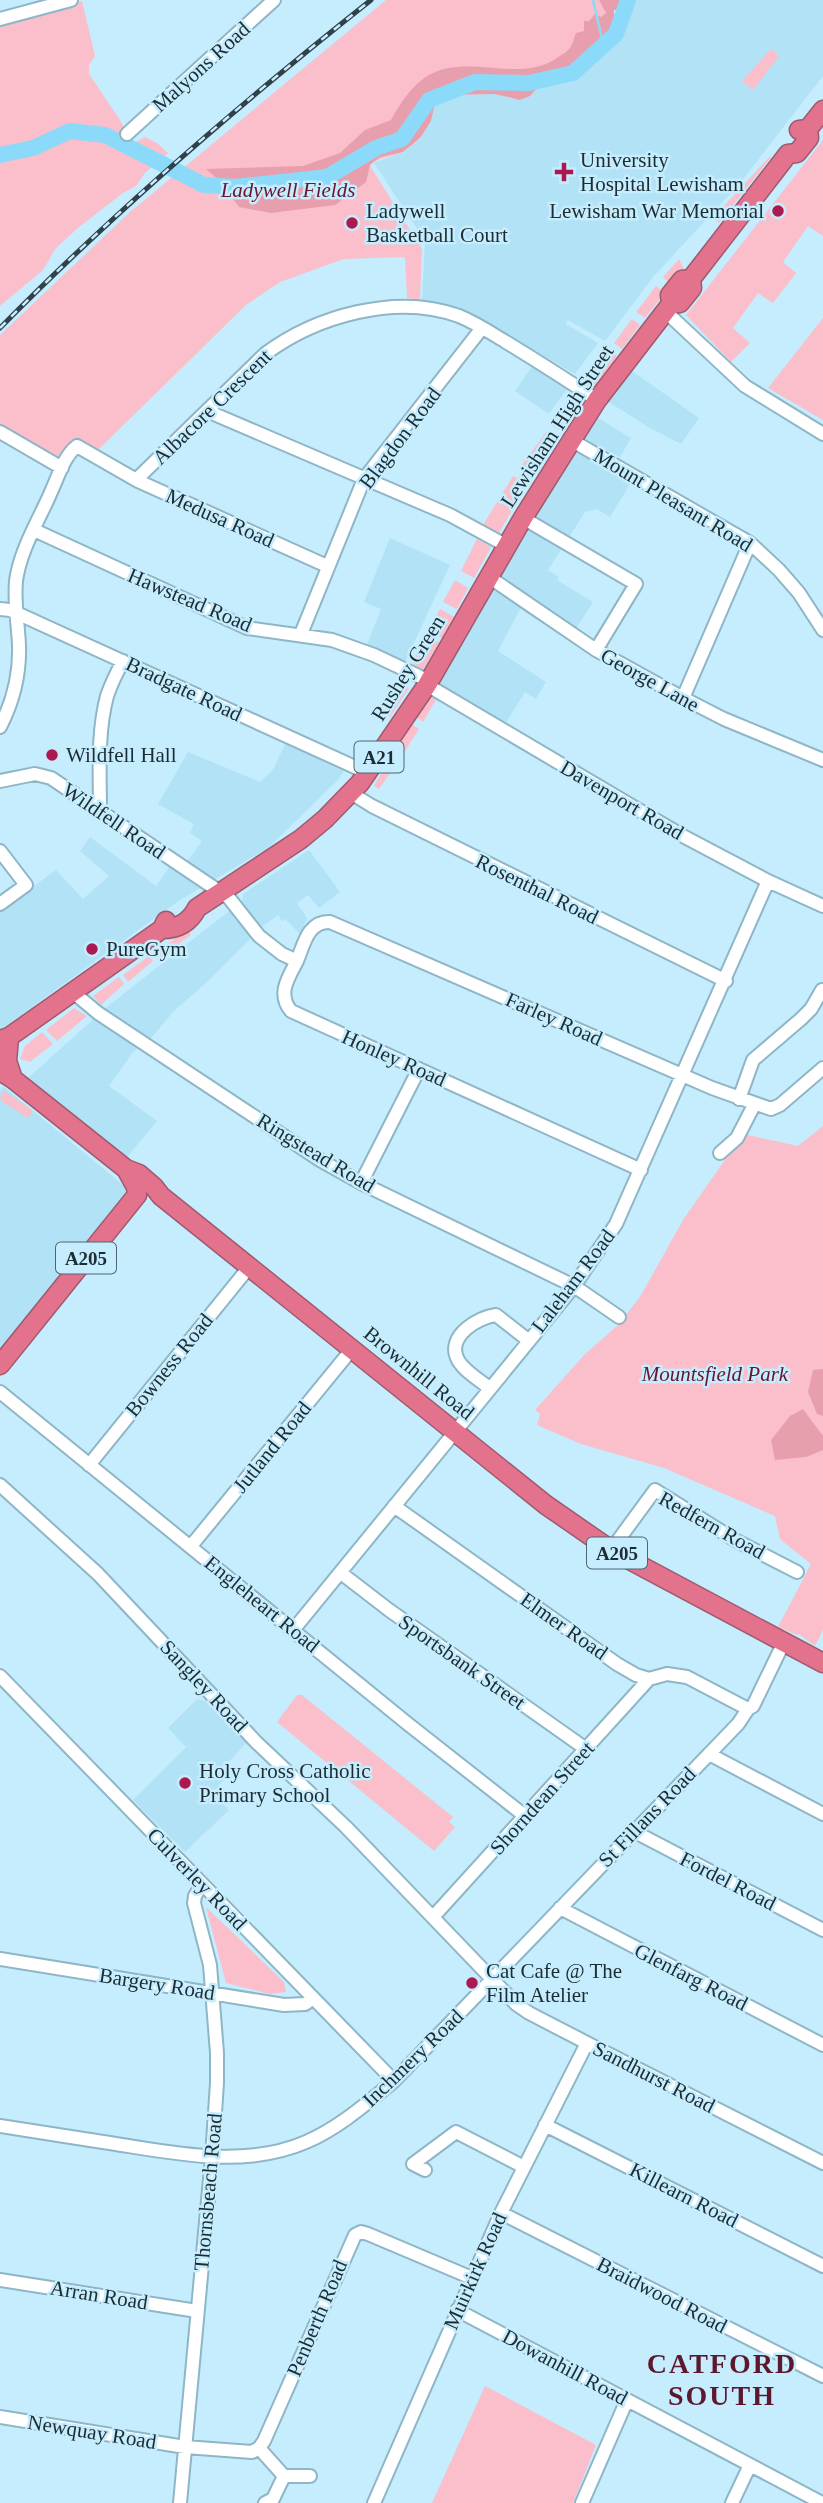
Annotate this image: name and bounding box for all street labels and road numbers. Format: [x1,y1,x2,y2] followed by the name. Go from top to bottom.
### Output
[147,17,255,117] street label: Malyons Road
[495,340,619,512] street label: Lewisham High Street
[148,344,276,470] street label: Albacore Crescent
[354,382,446,493] street label: Blagdon Road
[589,443,757,557] street label: Mount Pleasant Road
[162,483,278,553] street label: Medusa Road
[124,563,256,637] street label: Hawstead Road
[366,611,450,725] street label: Rushey Green
[597,643,703,717] street label: George Lane
[122,652,246,727] street label: Bradgate Road
[354,742,404,772] road number: A21
[556,755,688,845] street label: Davenport Road
[58,778,170,864] street label: Wildfell Road
[472,849,603,929] street label: Rosenthal Road
[502,987,606,1051] street label: Farley Road
[338,1024,450,1092] street label: Honley Road
[253,1108,380,1198] street label: Ringstead Road
[526,1224,620,1337] street label: Laleham Road
[56,1242,116,1274] road number: A205
[120,1308,218,1421] street label: Bowness Road
[359,1321,479,1425] street label: Brownhill Road
[228,1396,316,1497] street label: Jutland Road
[655,1486,770,1564] street label: Redfern Road
[587,1538,647,1568] road number: A205
[200,1550,325,1658] street label: Engleheart Road
[516,1587,613,1665] street label: Elmer Road
[394,1610,530,1715] street label: Sportsbank Street
[155,1635,253,1737] street label: Sangley Road
[485,1736,599,1860] street label: Shorndean Street
[593,1762,701,1872] street label: St Fillans Road
[142,1823,252,1935] street label: Culverley Road
[676,1847,780,1916] street label: Fordel Road
[630,1938,752,2016] street label: Glenfarg Road
[97,1963,217,2005] street label: Bargery Road
[358,2004,468,2112] street label: Inchmery Road
[589,2036,719,2118] street label: Sandhurst Road
[189,2112,227,2272] street label: Thornsbeach Road
[626,2157,743,2233] street label: Killearn Road
[439,2208,512,2333] street label: Muirkirk Road
[593,2252,732,2338] street label: Braidwood Road
[282,2256,353,2380] street label: Penberth Road
[48,2275,150,2315] street label: Arran Road
[498,2324,632,2410] street label: Dowanhill Road
[26,2410,159,2454] street label: Newquay Road

